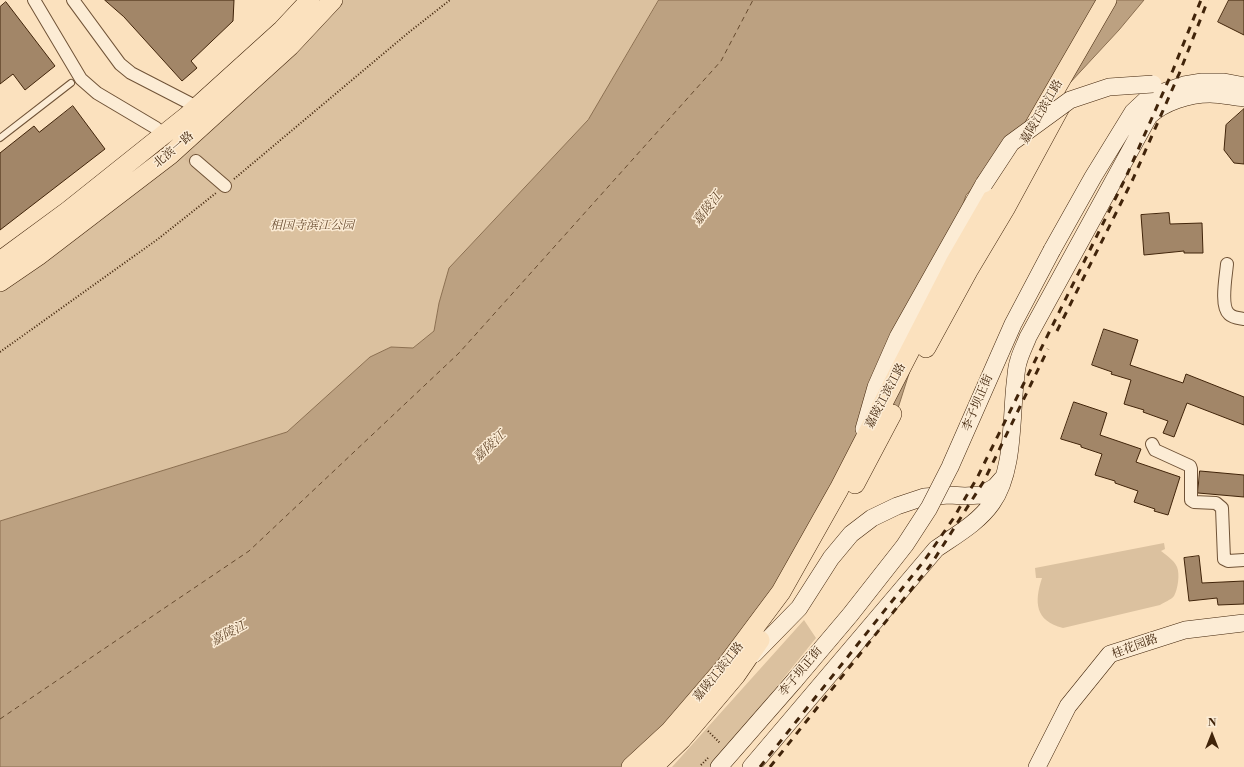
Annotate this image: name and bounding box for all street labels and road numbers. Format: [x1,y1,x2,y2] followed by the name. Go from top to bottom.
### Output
[1018,77,1066,147] street label: 嘉陵江滨江路
[151,129,197,171] street label: 北滨一路
[863,361,909,431] street label: 嘉陵江滨江路
[960,373,996,433] street label: 李子坝正街
[1110,632,1160,662] street label: 桂花园路
[691,639,747,705] street label: 嘉陵江滨江路
[776,644,826,700] street label: 李子坝正街

